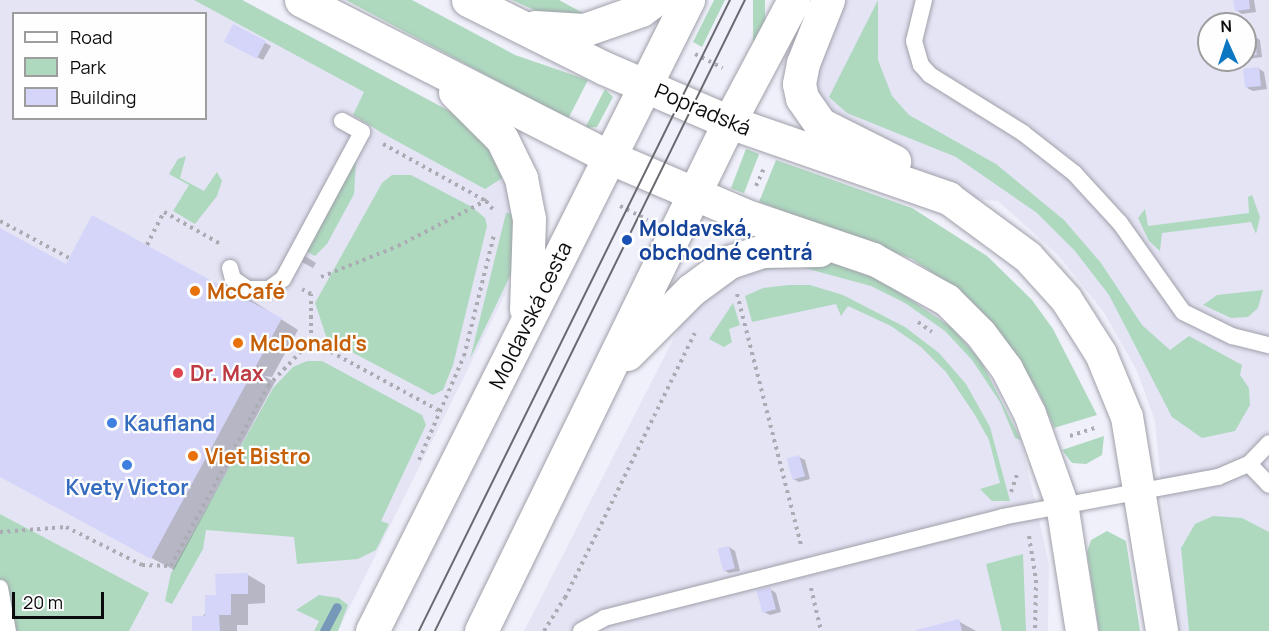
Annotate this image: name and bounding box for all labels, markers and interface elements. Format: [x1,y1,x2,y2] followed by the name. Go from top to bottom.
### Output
[12,12,207,120] legend
[1197,12,1257,72] north arrow
[1220,15,1232,37] text: N
[70,25,113,49] text: Road
[70,55,106,79] text: Park
[651,78,755,140] street label: Popradská
[70,85,136,109] text: Building
[639,215,813,265] place label: Moldavská, obchodné centrá
[620,233,634,247] marker: Moldavská, obchodné centrá
[483,237,577,393] street label: Moldavská cesta
[207,278,285,304] place label: McCafé
[188,284,202,298] marker: McCafé
[250,330,367,356] place label: McDonald's
[231,336,245,350] marker: McDonald's
[190,360,264,386] place label: Dr. Max
[171,366,185,380] marker: Dr. Max
[124,410,215,436] place label: Kaufland
[105,416,119,430] marker: Kaufland
[205,443,311,469] place label: Viet Bistro
[186,449,200,463] marker: Viet Bistro
[120,458,134,472] marker: Kvety Victor
[65,474,189,500] place label: Kvety Victor
[15,580,106,618] scale bar
[23,590,63,614] text: 20 m

